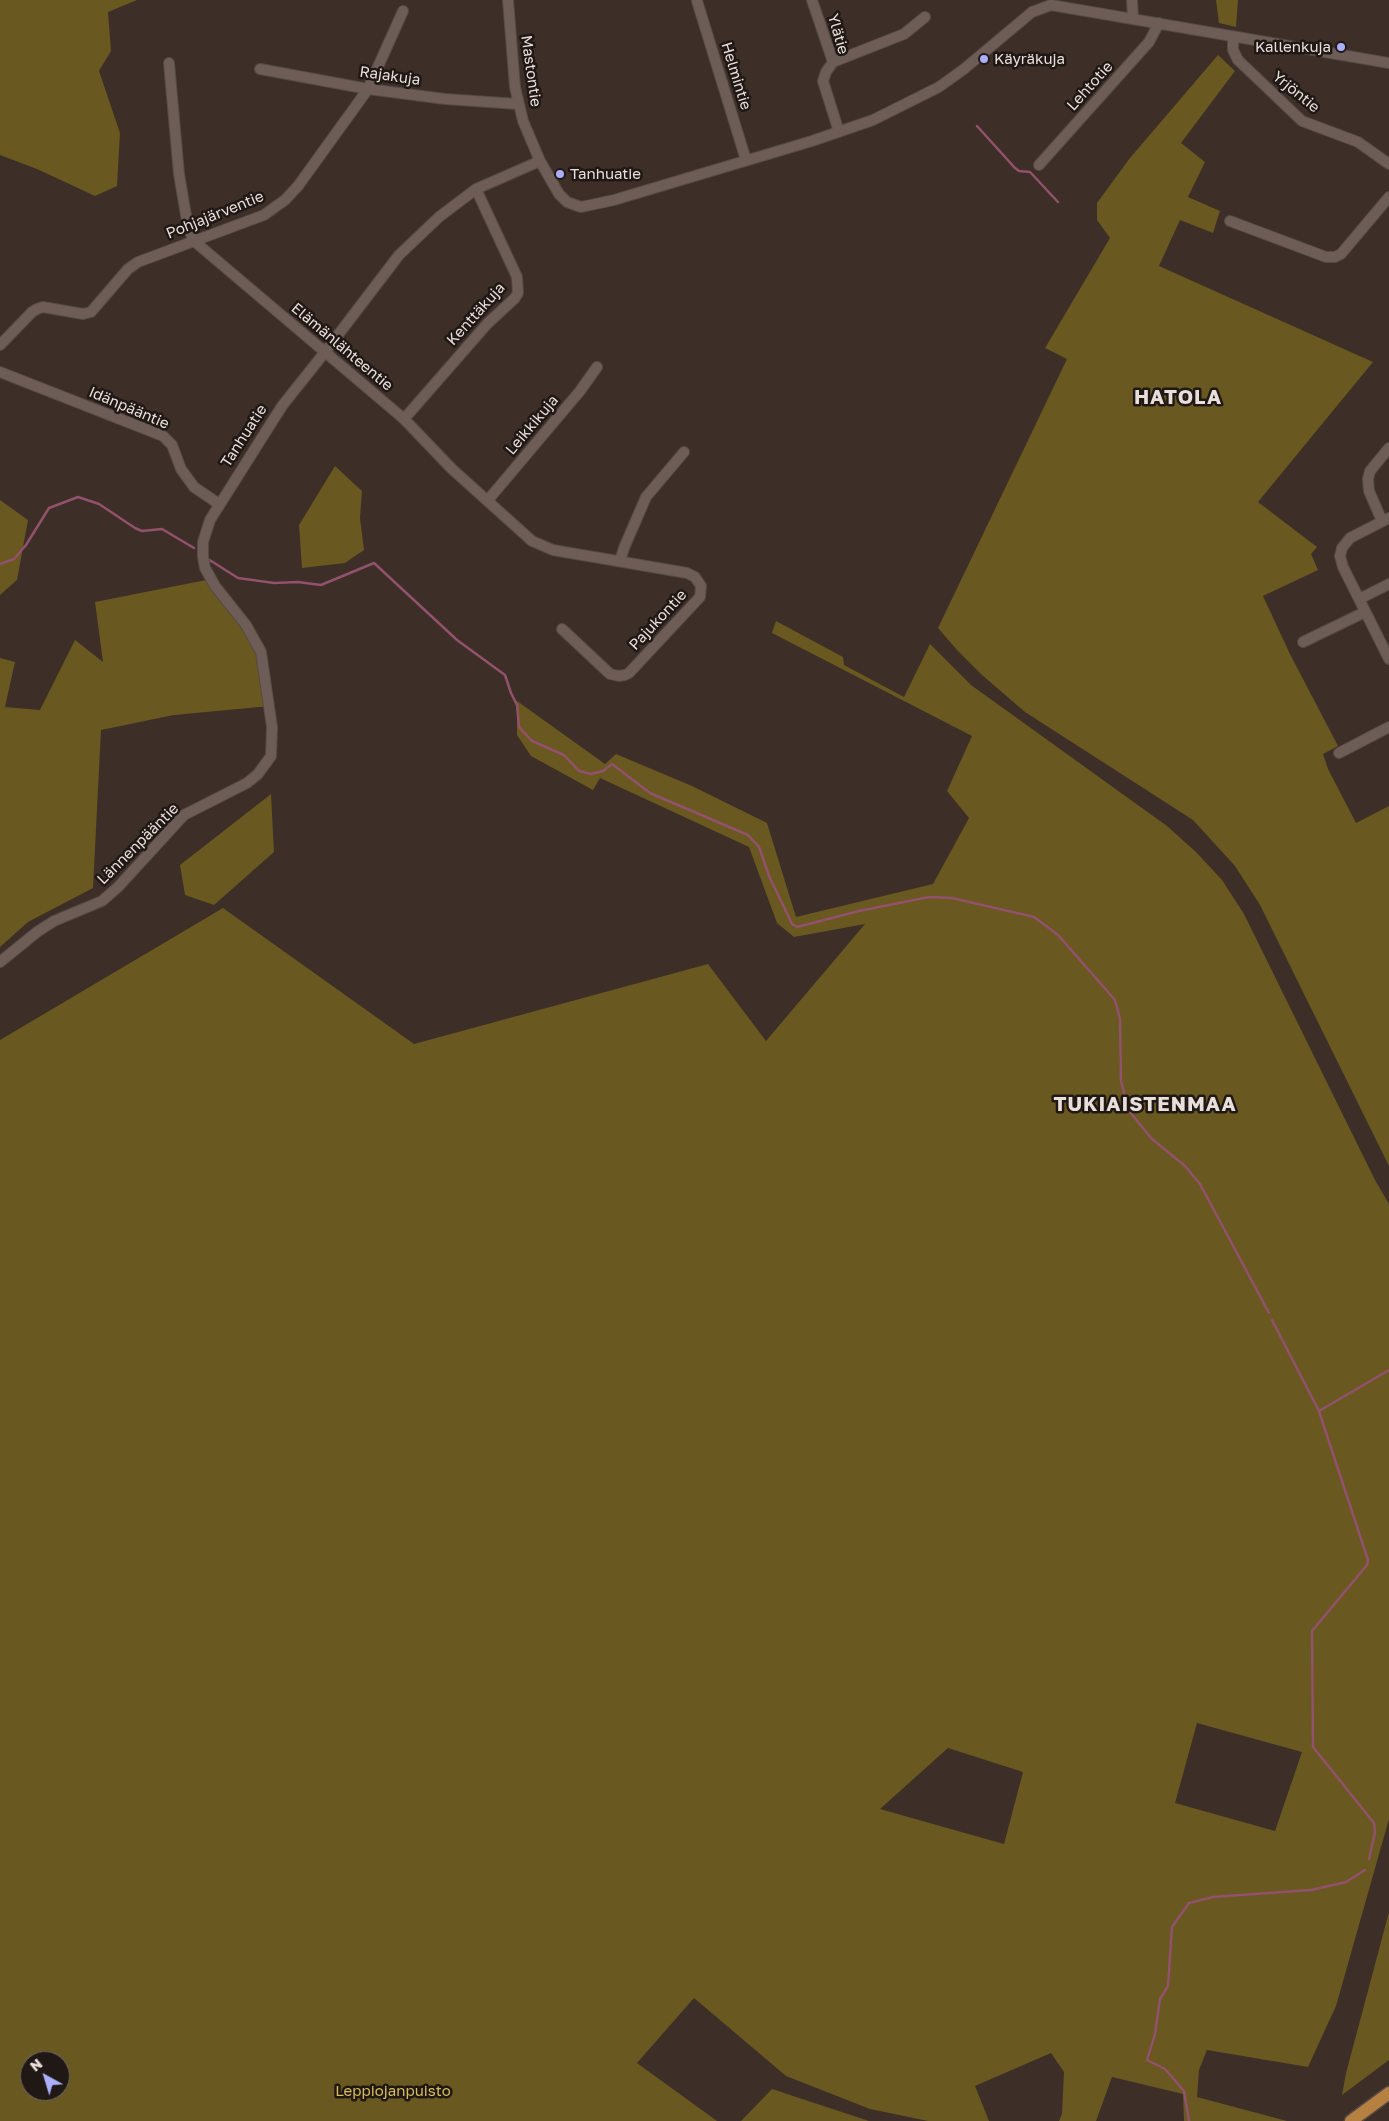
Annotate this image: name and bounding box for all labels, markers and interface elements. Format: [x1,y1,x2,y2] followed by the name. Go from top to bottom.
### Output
[824,12,852,56] street label: Ylätie
[517,34,545,108] street label: Mastontie
[1255,38,1331,56] place label: Kallenkuja
[717,40,755,112] street label: Helmintie
[1335,41,1347,53] marker: Kallenkuja
[994,50,1065,68] place label: Käyräkuja
[978,53,990,65] marker: Käyräkuja
[1063,58,1117,114] street label: Lehtotie
[359,63,421,89] street label: Rajakuja
[1269,68,1323,116] street label: Yrjöntie
[570,165,641,183] place label: Tanhuatie
[554,168,566,180] marker: Tanhuatie
[164,187,266,243] street label: Pohjajärventie
[443,279,509,349] street label: Kenttäkuja
[288,299,396,395] street label: Elämänlähteentie
[86,383,172,433] street label: Idänpääntie
[1133,386,1223,410] district label: HATOLA
[502,392,562,458] street label: Leikkikuja
[217,401,271,471] street label: Tanhuatie
[625,586,691,654] street label: Pajukontie
[94,800,182,888] street label: Lännenpääntie
[1052,1093,1238,1117] district label: TUKIAISTENMAA
[20,2051,70,2101] north arrow
[26,2055,45,2075] text: N
[335,2082,451,2100] park label: Leppiojanpuisto

